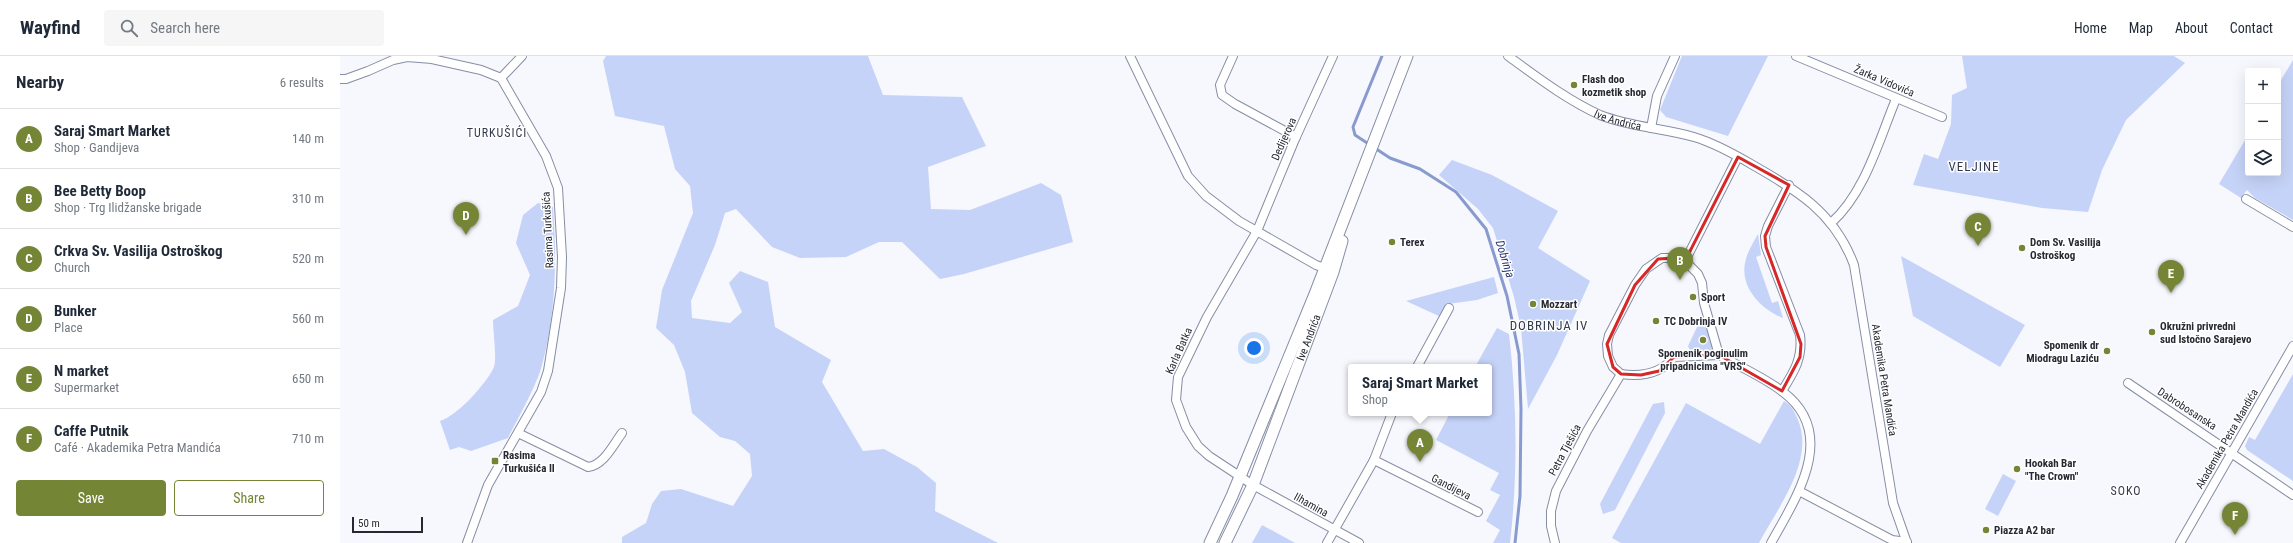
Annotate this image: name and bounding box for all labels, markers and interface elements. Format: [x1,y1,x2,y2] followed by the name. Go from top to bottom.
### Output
[104,10,384,46] search box
[20,16,80,39] text: Wayfind
[118,17,140,39] icon: search
[150,19,220,37] text: Search here
[2074,20,2107,36] text: Home
[2129,20,2153,36] text: Map
[2175,20,2208,36] text: About
[2230,20,2273,36] text: Contact
[1852,62,1916,100] street label: Žarka Vidovića
[2245,68,2281,176] map controls
[2245,68,2281,104] button: +
[16,72,64,92] text: Nearby
[1582,73,1647,99] place label: Flash doo kozmetik shop
[280,75,324,90] text: 6 results
[1569,80,1579,90] marker: Flash doo kozmetik shop
[2245,104,2281,140] button: −
[1592,107,1642,133] street label: Ive Andrića
[1269,116,1299,162] street label: Dedijerova
[54,122,170,140] text: Saraj Smart Market
[467,125,527,140] district label: TURKUŠIĆI
[25,131,33,146] text: A
[292,131,324,146] text: 140 m
[54,140,139,155] text: Shop · Gandijeva
[2245,140,2281,176] button: layers
[1949,159,1999,174] district label: VELJINE
[54,182,146,200] text: Bee Betty Boop
[25,191,33,206] text: B
[292,191,324,206] text: 310 m
[540,191,556,269] street label: Rasima Turkušića
[54,200,202,215] text: Shop · Trg Ilidžanske brigade
[453,202,479,235] pin: D
[1965,213,1991,246] pin: C
[1400,236,1425,249] place label: Terex
[2030,236,2101,262] place label: Dom Sv. Vasilija Ostroškog
[1387,237,1397,247] marker: Terex
[1493,239,1517,279] water label: Dobrinja
[54,242,223,260] text: Crkva Sv. Vasilija Ostroškog
[2017,243,2027,253] marker: Dom Sv. Vasilija Ostroškog
[1667,247,1693,280] pin: B
[25,251,33,266] text: C
[292,251,324,266] text: 520 m
[54,260,90,275] text: Church
[2158,260,2184,293] pin: E
[1701,291,1726,304] place label: Sport
[1688,292,1698,302] marker: Sport
[1541,298,1578,311] place label: Mozzart
[1528,299,1538,309] marker: Mozzart
[54,302,96,320] text: Bunker
[25,311,33,326] text: D
[292,311,324,326] text: 560 m
[1294,312,1323,362] street label: Ive Andrića
[1664,315,1728,328] place label: TC Dobrinja IV
[1651,316,1661,326] marker: TC Dobrinja IV
[1510,318,1588,333] district label: DOBRINJA IV
[54,320,83,335] text: Place
[2160,320,2252,346] place label: Okružni privredni sud Istočno Sarajevo
[1869,323,1899,437] street label: Akademika Petra Mandića
[1163,326,1195,376] street label: Karla Batka
[2147,327,2157,337] marker: Okružni privredni sud Istočno Sarajevo
[1698,335,1708,345] marker: Spomenik poginulim pripadnicima "VRS"
[1244,338,1264,358] your location
[2026,339,2099,365] place label: Spomenik dr Miodragu Laziću
[2102,346,2112,356] marker: Spomenik dr Miodragu Laziću
[1658,347,1748,373] place label: Spomenik poginulim pripadnicima "VRS"
[54,362,109,380] text: N market
[1348,364,1492,416] popup
[26,371,32,386] text: E
[292,371,324,386] text: 650 m
[1362,374,1478,392] text: Saraj Smart Market
[54,380,119,395] text: Supermarket
[2155,385,2219,433] street label: Dabrobosanska
[2193,387,2261,491] street label: Akademika Petra Mandića
[1362,392,1388,407] text: Shop
[54,422,129,440] text: Caffe Putnik
[1546,422,1584,478] street label: Petra Tješića
[1407,429,1433,462] pin: A
[26,431,32,446] text: F
[292,431,324,446] text: 710 m
[54,440,221,455] text: Café · Akademika Petra Mandića
[503,449,555,475] place label: Rasima Turkušića II
[490,456,500,466] marker: Rasima Turkušića II
[2025,457,2079,483] place label: Hookah Bar "The Crown"
[2012,464,2022,474] marker: Hookah Bar "The Crown"
[1429,472,1473,502] street label: Gandijeva
[16,480,166,516] button: Save
[174,480,324,516] button: Share
[2110,484,2142,498] district label: SOKO
[1292,490,1330,520] street label: Ilhamina
[2222,502,2248,535] pin: F
[352,515,423,534] scale bar
[358,517,380,530] text: 50 m
[1994,524,2055,537] place label: Piazza A2 bar
[1981,525,1991,535] marker: Piazza A2 bar

